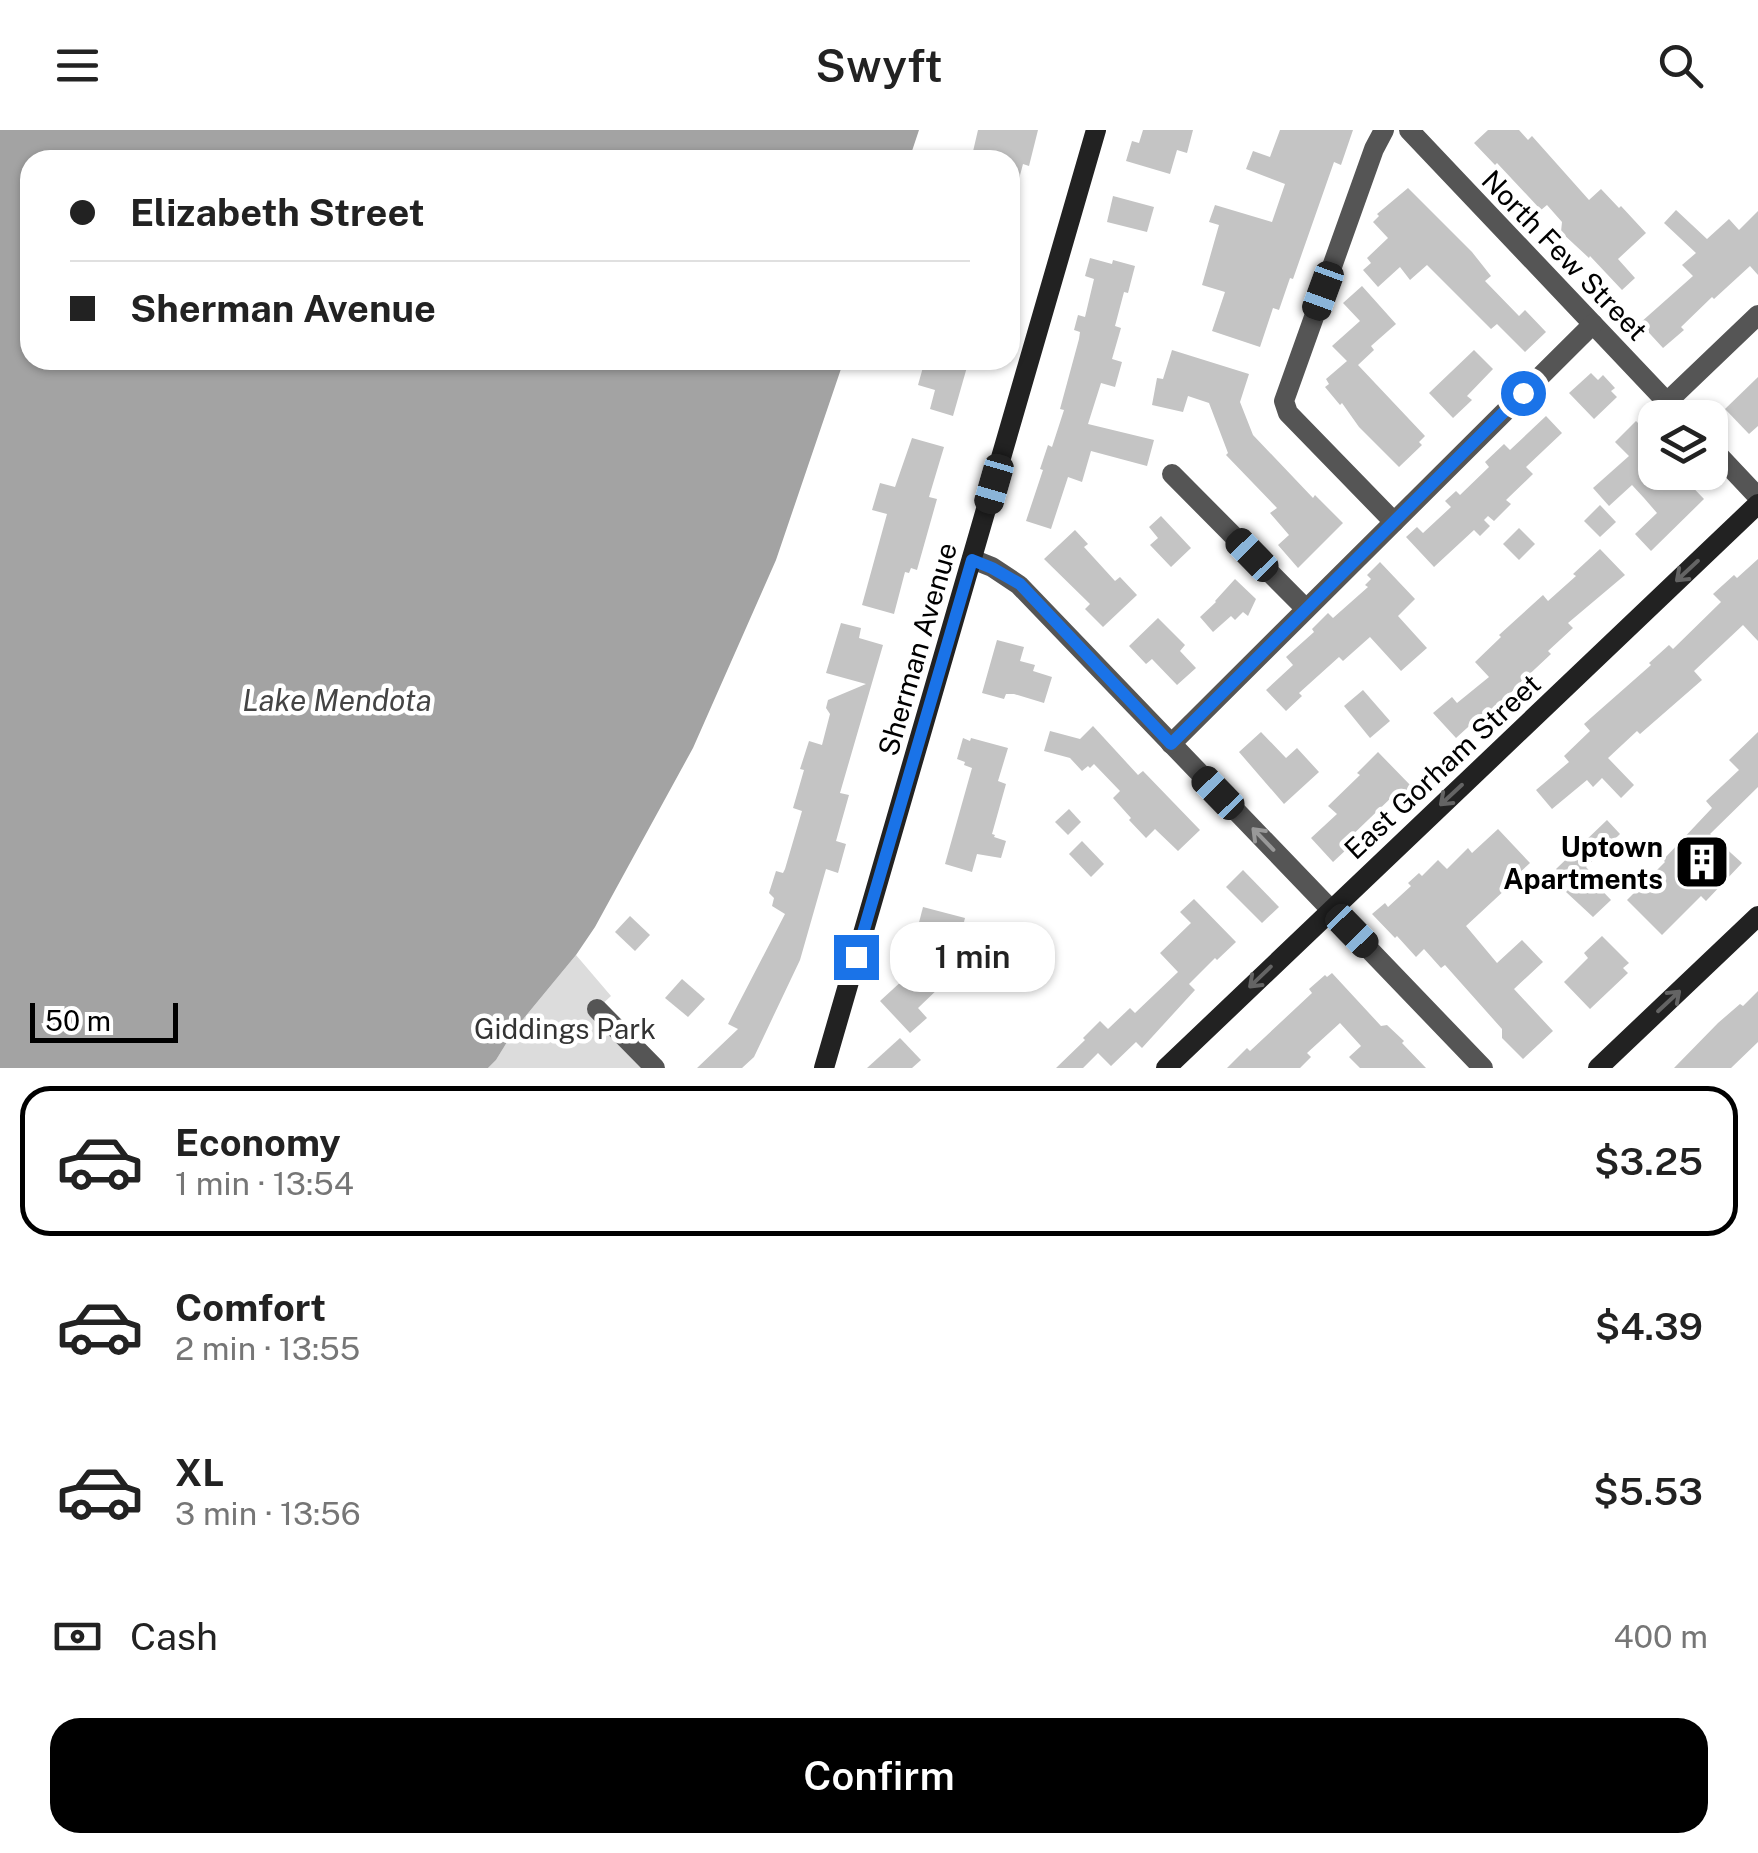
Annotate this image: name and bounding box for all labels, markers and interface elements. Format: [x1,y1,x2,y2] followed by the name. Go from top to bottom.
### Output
[50,38,105,93] icon: menu
[1653,38,1708,93] icon: search
[815,39,943,92] text: Swyft
[1476,163,1654,347] street label: North Few Street
[130,190,425,235] text: Elizabeth Street
[1299,258,1347,324] car
[130,286,436,331] text: Sherman Avenue
[1501,371,1546,416] route start
[1638,400,1728,490] map controls
[1638,400,1728,490] button: layers
[971,451,1017,517] car
[1220,523,1284,587] car
[871,538,963,760] street label: Sherman Avenue
[1675,559,1700,582] one-way arrow
[1337,667,1547,865] street label: East Gorham Street
[242,682,432,718] water label: Lake Mendota
[1186,761,1250,825] car
[1440,783,1464,807] one-way arrow
[1251,828,1275,852] one-way arrow
[1503,830,1663,895] place label: Uptown Apartments
[1672,832,1732,892] building icon: Uptown Apartments
[1320,899,1384,963] car
[891,922,1056,992] callout: 1 min
[834,935,879,980] route end
[934,938,1011,975] text: 1 min
[1249,965,1273,989] one-way arrow
[1656,989,1680,1013] one-way arrow
[30,998,178,1043] scale bar
[45,1004,111,1037] text: 50 m
[474,1012,656,1045] park label: Giddings Park
[55,1116,145,1206] icon: car
[175,1120,341,1165] text: Economy
[1594,1139,1703,1184] text: $3.25
[175,1165,354,1202] text: 1 min · 13:54
[55,1281,145,1371] icon: car
[175,1285,326,1330] text: Comfort
[1595,1304,1703,1349] text: $4.39
[175,1330,360,1367] text: 2 min · 13:55
[55,1446,145,1536] icon: car
[175,1450,224,1495] text: XL
[1593,1469,1703,1514] text: $5.53
[175,1495,361,1532] text: 3 min · 13:56
[50,1609,105,1664] icon: cash
[130,1614,218,1659] text: Cash
[1613,1618,1708,1655] text: 400 m
[50,1718,1708,1833] button: Confirm

